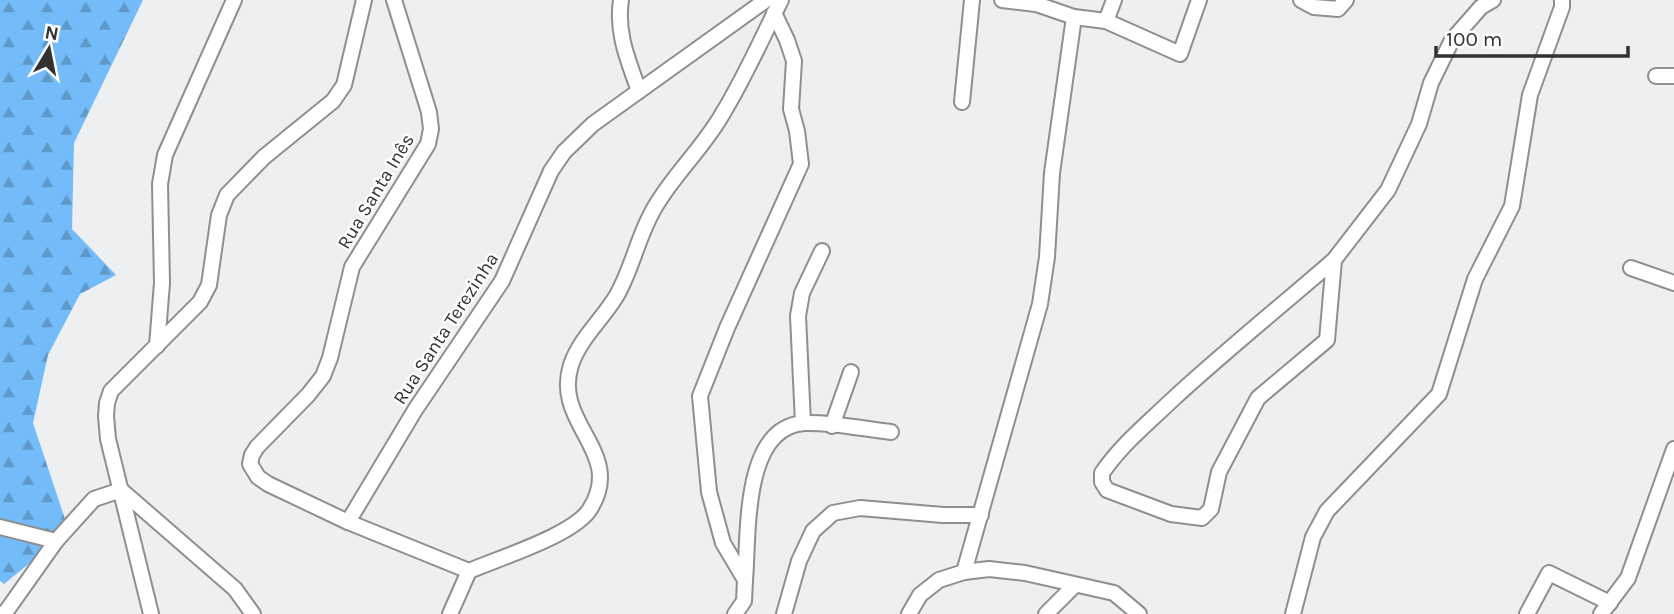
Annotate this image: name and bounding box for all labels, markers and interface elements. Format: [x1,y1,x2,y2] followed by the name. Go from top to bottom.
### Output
[14,14,84,84] north arrow
[1436,14,1628,58] scale bar
[43,21,60,45] text: N
[1446,27,1503,51] text: 100 m
[333,130,419,253] street label: Rua Santa Inês
[389,249,503,408] street label: Rua Santa Terezinha

